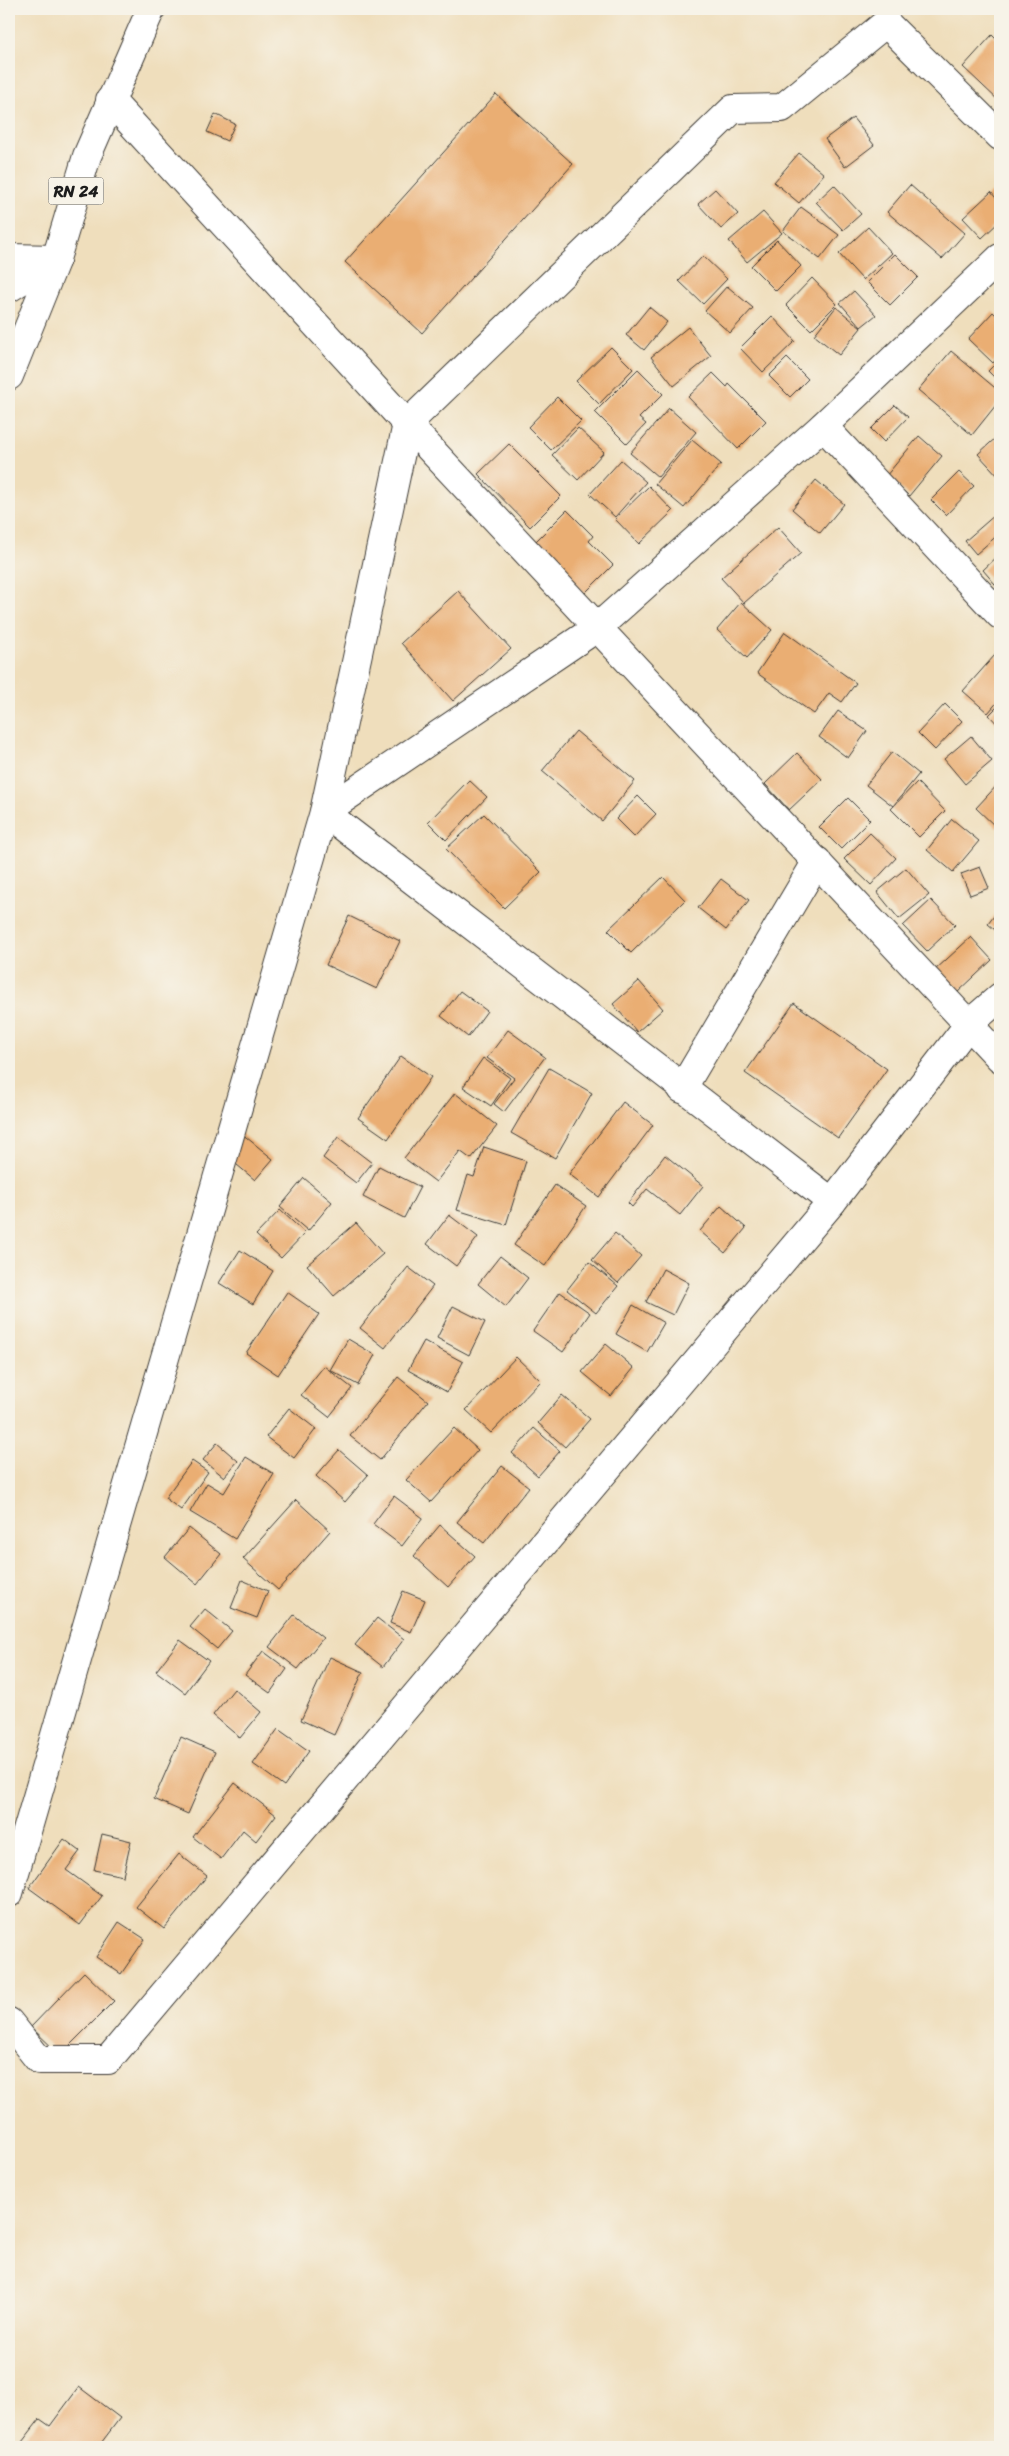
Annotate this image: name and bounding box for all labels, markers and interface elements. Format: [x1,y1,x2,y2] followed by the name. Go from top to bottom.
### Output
[48,178,104,205] road number: RN 24

